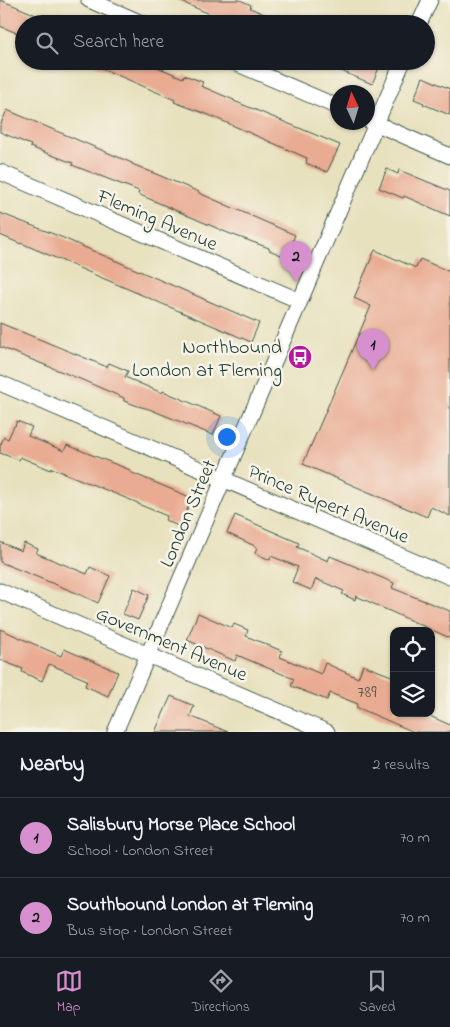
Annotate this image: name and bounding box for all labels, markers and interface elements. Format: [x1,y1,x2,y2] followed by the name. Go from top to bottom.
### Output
[15,15,435,70] search box
[33,29,61,57] icon: search
[73,29,164,56] text: Search here
[330,85,375,130] north arrow
[91,183,222,261] street label: Fleming Avenue
[280,241,312,282] pin: 2
[357,329,389,370] pin: 1
[132,334,282,387] place label: Northbound London at Fleming
[287,344,313,370] bus stop icon: Northbound London at Fleming
[214,424,240,450] your location
[154,455,225,572] street label: London Street
[243,458,413,552] street label: Prince Rupert Avenue
[91,600,251,690] street label: Government Avenue
[390,627,435,717] map controls
[390,627,435,672] button: locate
[390,672,435,717] button: layers
[357,680,377,706] house number: 789
[20,750,84,780] text: Nearby
[372,753,430,777] text: 2 results
[67,812,295,839] text: Salisbury Morse Place School
[33,826,39,850] text: 1
[400,826,430,850] text: 70 m
[67,839,214,863] text: School · London Street
[67,892,313,919] text: Southbound London at Fleming
[32,906,40,930] text: 2
[400,906,430,930] text: 70 m
[67,919,233,943] text: Bus stop · London Street
[55,967,83,1018] tab: Map
[192,967,250,1018] tab: Directions
[359,967,395,1018] tab: Saved

